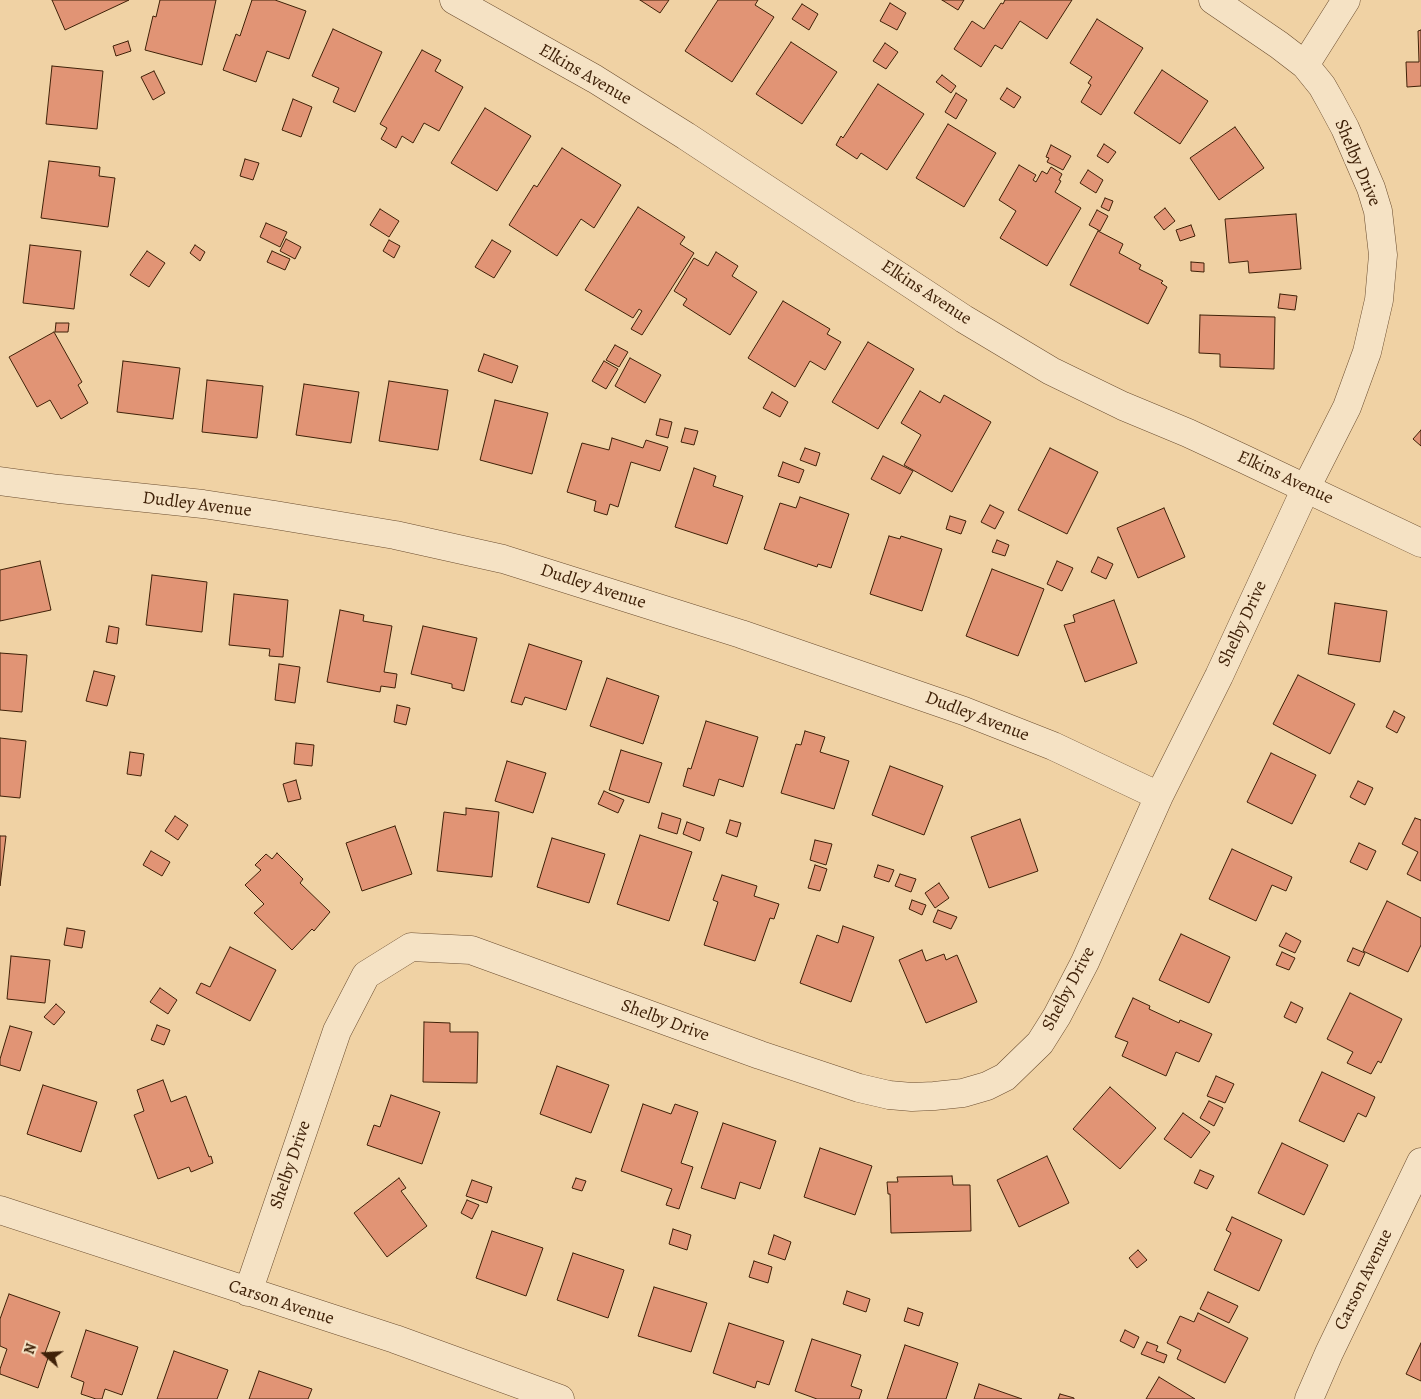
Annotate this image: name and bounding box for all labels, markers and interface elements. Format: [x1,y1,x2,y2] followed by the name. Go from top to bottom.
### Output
[535,40,635,110] street label: Elkins Avenue
[1329,116,1385,210] street label: Shelby Drive
[877,256,975,330] street label: Elkins Avenue
[1234,446,1336,510] street label: Elkins Avenue
[141,488,253,522] street label: Dudley Avenue
[537,560,649,614] street label: Dudley Avenue
[1214,578,1272,670] street label: Shelby Drive
[922,687,1032,747] street label: Dudley Avenue
[1038,943,1100,1035] street label: Shelby Drive
[618,995,712,1047] street label: Shelby Drive
[266,1118,316,1212] street label: Shelby Drive
[1330,1226,1398,1334] street label: Carson Avenue
[225,1276,337,1330] street label: Carson Avenue
[20,1329,70,1379] north arrow
[20,1341,41,1357] text: N

